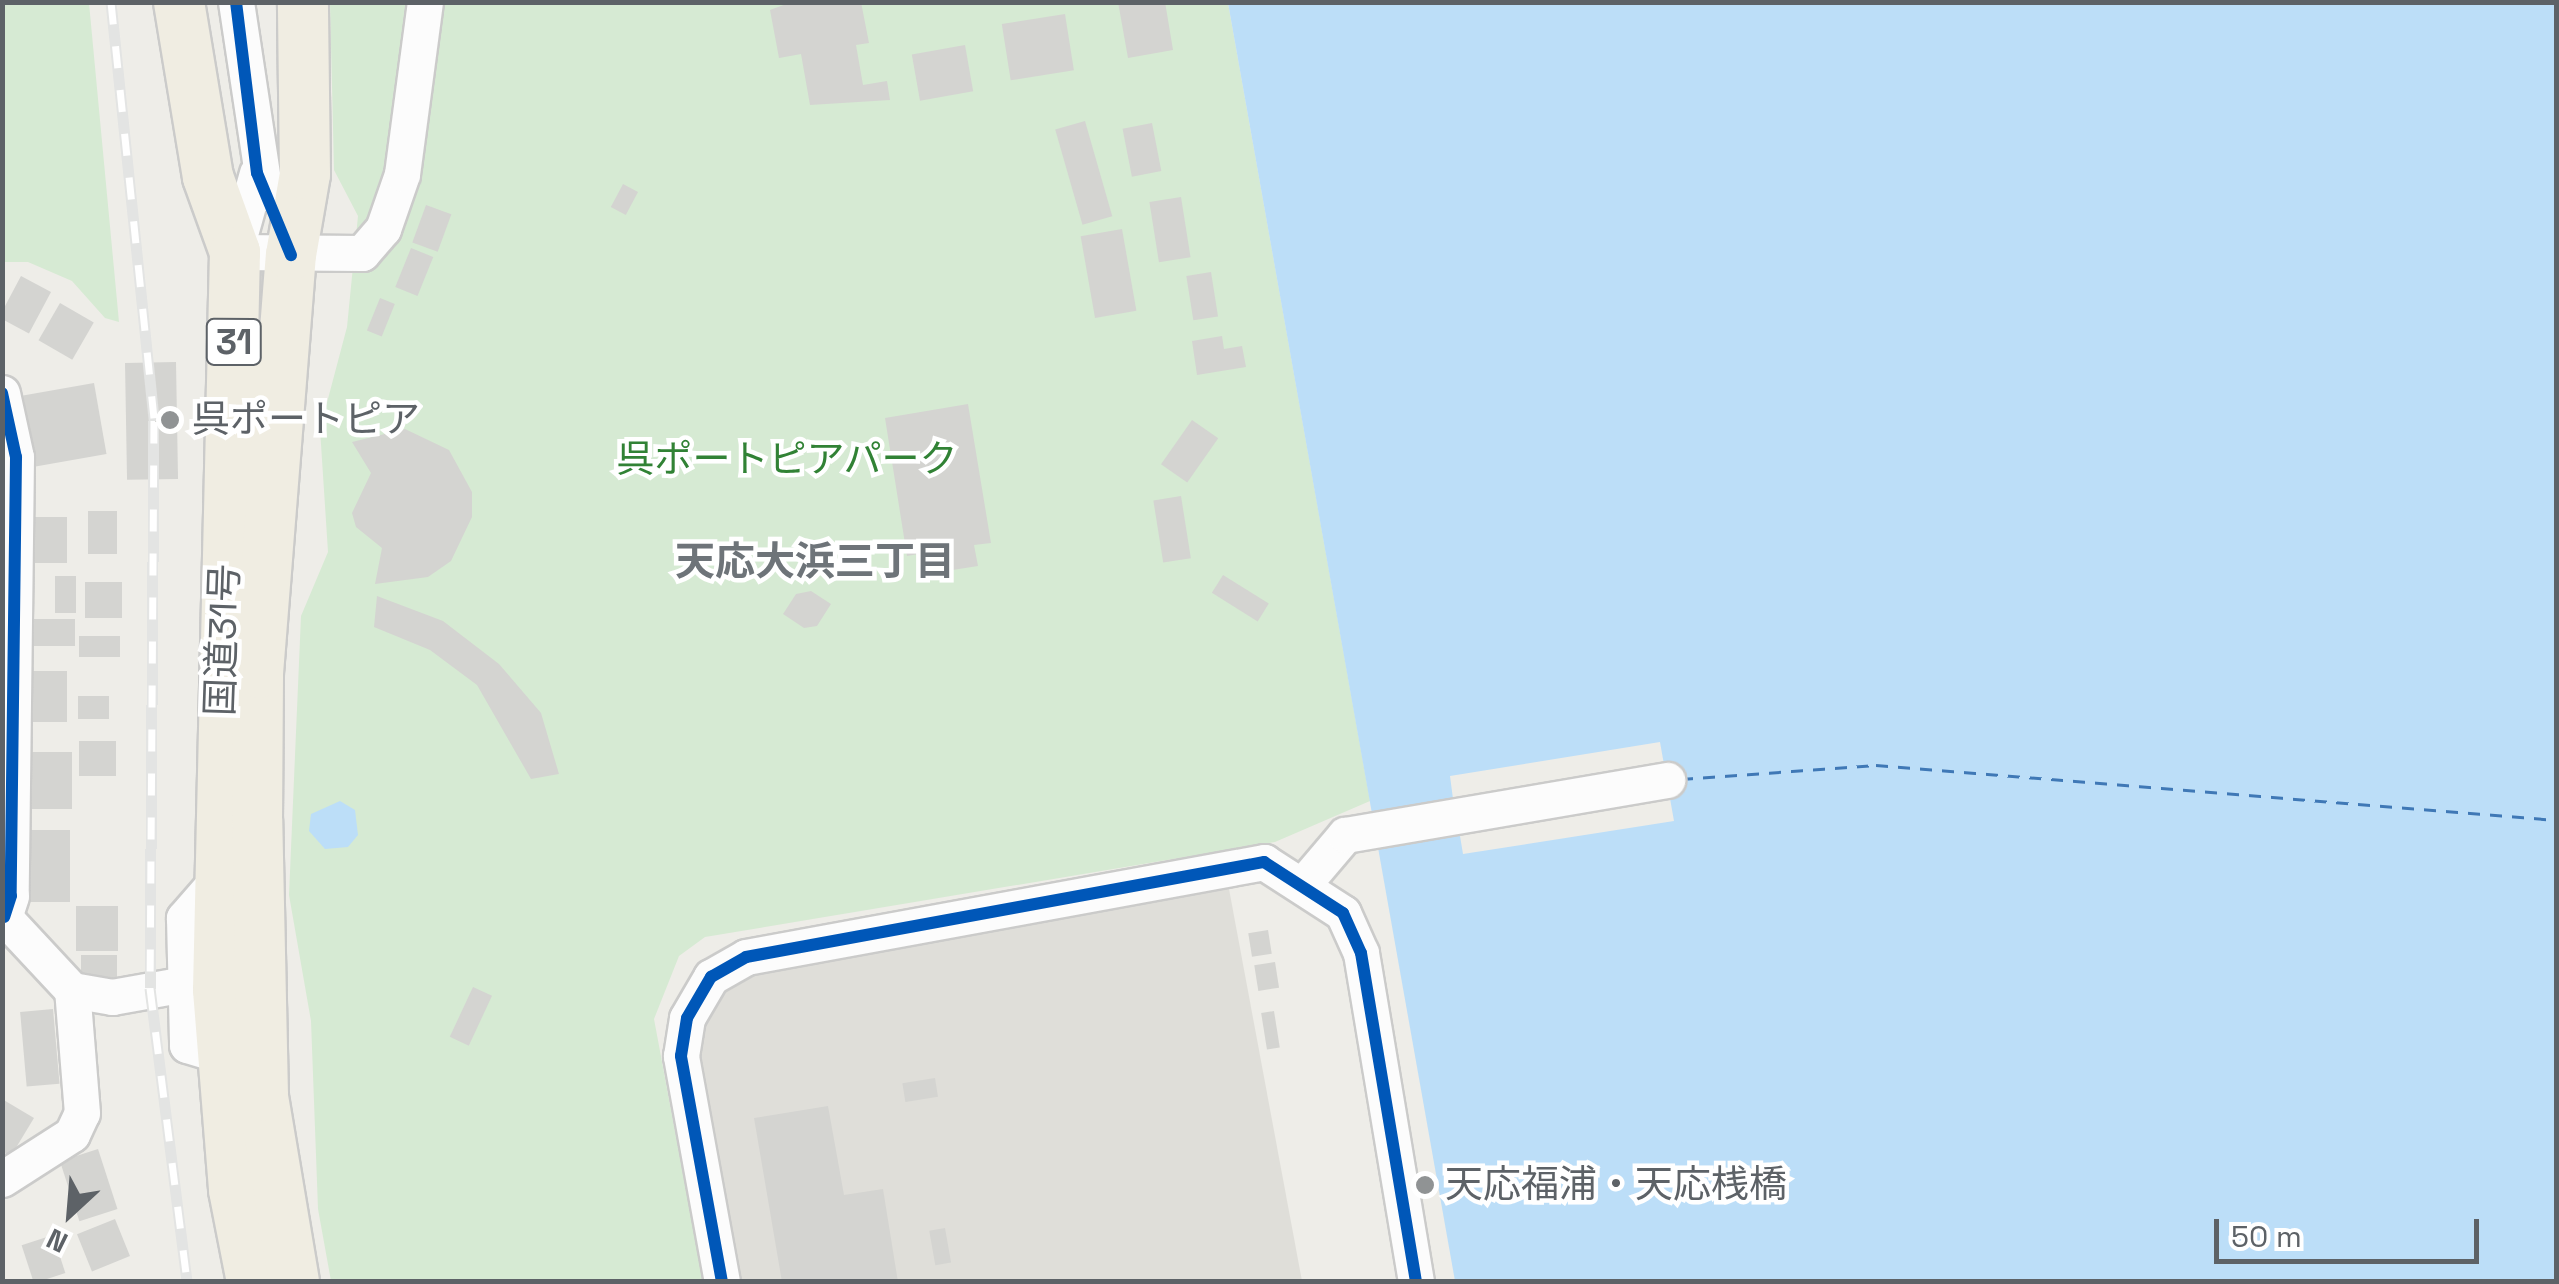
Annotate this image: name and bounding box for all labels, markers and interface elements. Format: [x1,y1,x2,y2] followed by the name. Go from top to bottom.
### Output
[204,312,264,372] road number: 31
[192,397,420,443] place label: 呉ポートピア
[157,407,183,433] marker: 呉ポートピア
[616,437,958,483] park label: 呉ポートピアパーク
[675,538,955,586] district label: 天応大浜三丁目
[198,563,248,717] street label: 国道31号
[1445,1162,1787,1208] place label: 天応福浦・天応桟橋
[20,1164,120,1264] north arrow
[1414,1174,1436,1196] marker: 天応福浦・天応桟橋
[2219,1199,2484,1261] scale bar
[2231,1217,2302,1256] text: 50 m
[41,1221,73,1261] text: N

